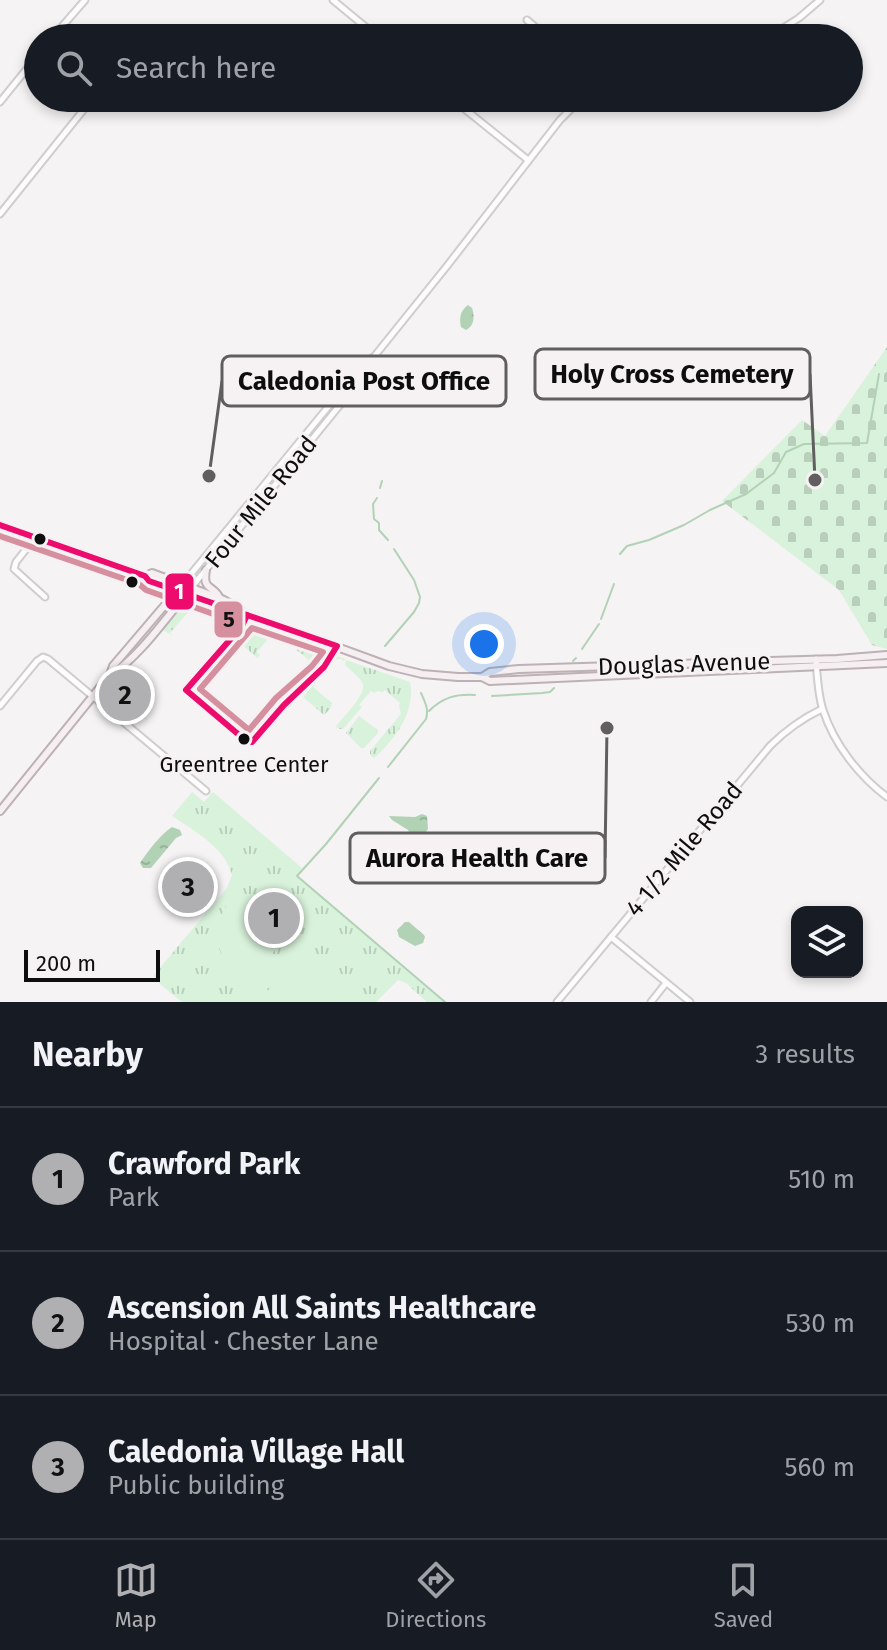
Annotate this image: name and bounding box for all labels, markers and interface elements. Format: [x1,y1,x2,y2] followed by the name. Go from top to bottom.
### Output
[24,24,863,112] search box
[52,46,96,90] icon: search
[116,50,276,86] text: Search here
[535,349,810,399] callout: Holy Cross Cemetery
[222,356,506,406] callout: Caledonia Post Office
[550,359,794,390] text: Holy Cross Cemetery
[238,366,490,397] text: Caledonia Post Office
[199,430,323,574] street label: Four Mile Road
[32,531,48,547] unlabelled marker
[164,572,195,611] line badge: 1
[124,574,140,590] unlabelled marker
[174,578,184,605] text: 1
[213,600,244,639] line badge: 5
[223,606,235,633] text: 5
[464,624,504,664] your location
[597,647,771,681] street label: Douglas Avenue
[99,665,151,725] pin: 2
[236,731,252,747] marker: Greentree Center
[159,751,329,778] place label: Greentree Center
[620,776,748,922] street label: 4 1/2 Mile Road
[350,833,605,883] callout: Aurora Health Care
[365,843,588,874] text: Aurora Health Care
[162,857,214,917] pin: 3
[248,888,300,948] pin: 1
[791,906,863,978] map controls
[791,906,863,978] button: layers
[24,946,160,982] scale bar
[36,950,96,977] text: 200 m
[32,1034,143,1075] text: Nearby
[755,1039,855,1070] text: 3 results
[108,1146,300,1182] text: Crawford Park
[52,1164,64,1195] text: 1
[788,1164,855,1195] text: 510 m
[108,1182,159,1213] text: Park
[108,1290,536,1326] text: Ascension All Saints Healthcare
[51,1308,65,1339] text: 2
[786,1308,855,1339] text: 530 m
[108,1326,379,1357] text: Hospital · Chester Lane
[108,1434,404,1470] text: Caledonia Village Hall
[51,1452,65,1483] text: 3
[784,1452,855,1483] text: 560 m
[108,1470,284,1501] text: Public building
[114,1558,158,1633] tab: Map
[385,1558,486,1633] tab: Directions
[714,1558,773,1633] tab: Saved

